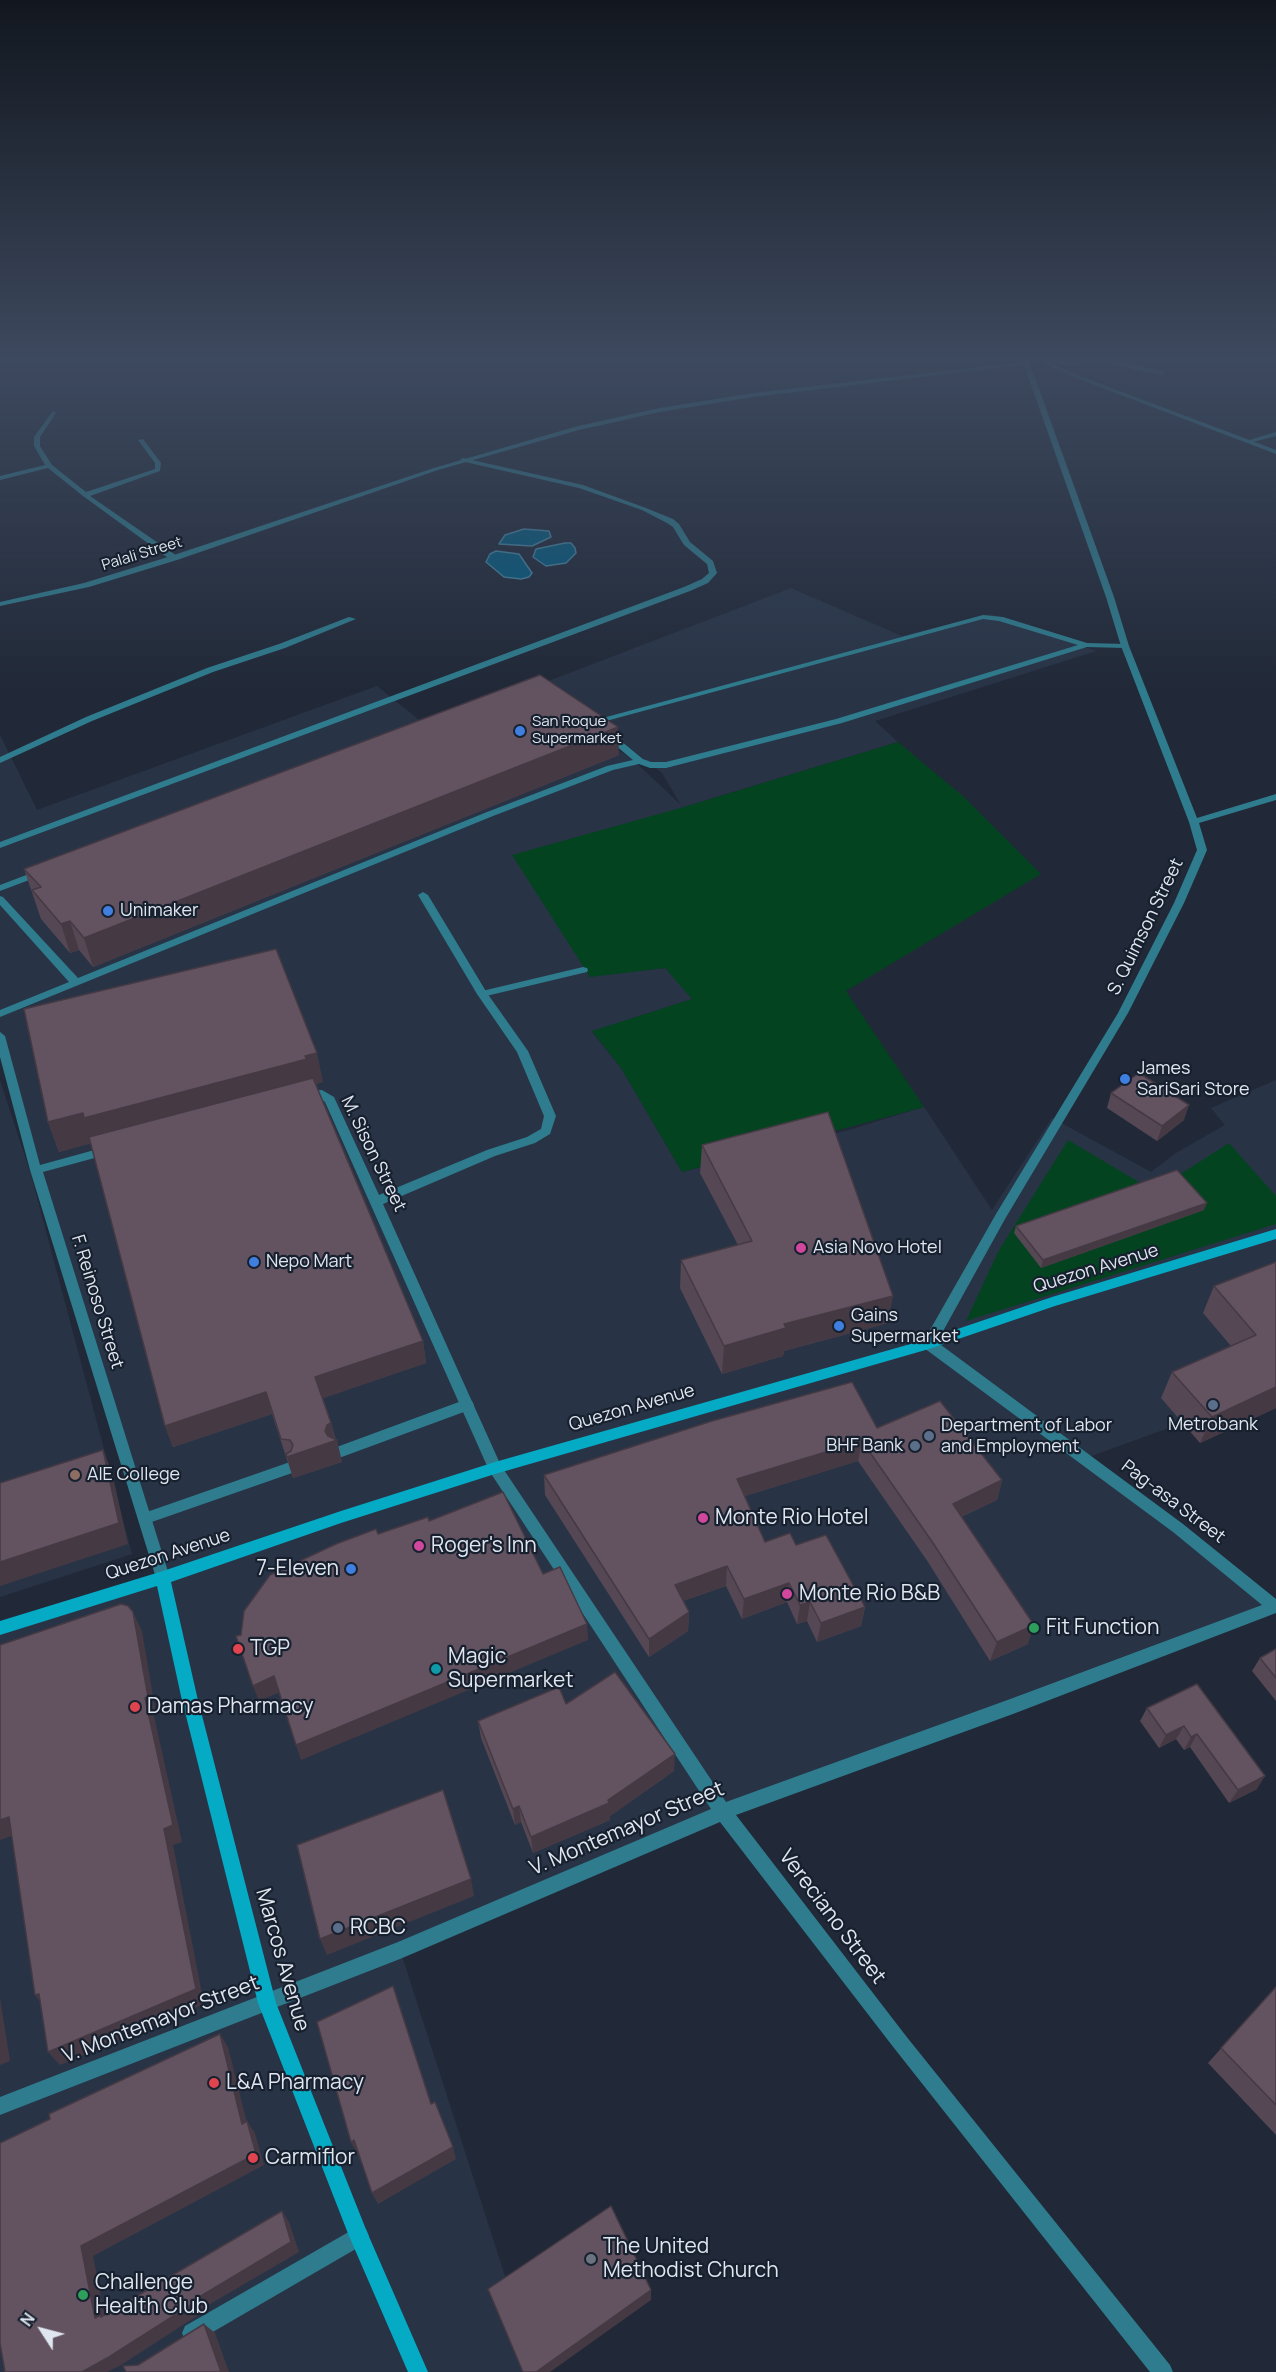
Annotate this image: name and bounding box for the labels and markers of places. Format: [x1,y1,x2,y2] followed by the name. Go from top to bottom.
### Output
[532,713,622,748] place label: San Roque Supermarket
[513,724,527,738] marker: San Roque Supermarket
[120,900,199,922] place label: Unimaker
[101,904,115,918] marker: Unimaker
[1137,1058,1250,1100] place label: James SariSari Store
[1118,1072,1132,1086] marker: James SariSari Store
[813,1237,942,1259] place label: Asia Novo Hotel
[794,1241,808,1255] marker: Asia Novo Hotel
[266,1251,352,1273] place label: Nepo Mart
[247,1255,261,1269] marker: Nepo Mart
[851,1305,959,1348] place label: Gains Supermarket
[832,1319,846,1333] marker: Gains Supermarket
[1206,1398,1220,1412] marker: Metrobank
[1168,1414,1258,1436] place label: Metrobank
[941,1415,1112,1458] place label: Department of Labor and Employment
[922,1429,936,1443] marker: Department of Labor and Employment
[826,1435,903,1457] place label: BHF Bank
[908,1439,922,1453] marker: BHF Bank
[87,1464,180,1486] place label: AIE College
[68,1468,82,1482] marker: AIE College
[715,1505,869,1531] place label: Monte Rio Hotel
[696,1511,710,1525] marker: Monte Rio Hotel
[431,1533,537,1559] place label: Roger's Inn
[412,1539,426,1553] marker: Roger's Inn
[257,1556,339,1582] place label: 7-Eleven
[344,1562,358,1576] marker: 7-Eleven
[799,1581,940,1607] place label: Monte Rio B&B
[780,1587,794,1601] marker: Monte Rio B&B
[1046,1615,1159,1641] place label: Fit Function
[1027,1621,1041,1635] marker: Fit Function
[250,1636,290,1662] place label: TGP
[231,1642,245,1656] marker: TGP
[448,1644,574,1694] place label: Magic Supermarket
[429,1662,443,1676] marker: Magic Supermarket
[147,1694,314,1720] place label: Damas Pharmacy
[128,1700,142,1714] marker: Damas Pharmacy
[350,1915,406,1941] place label: RCBC
[331,1921,345,1935] marker: RCBC
[226,2070,364,2096] place label: L&A Pharmacy
[207,2076,221,2090] marker: L&A Pharmacy
[265,2145,355,2171] place label: Carmiflor
[246,2151,260,2165] marker: Carmiflor
[603,2234,779,2284] place label: The United Methodist Church
[584,2252,598,2266] marker: The United Methodist Church
[95,2270,208,2320] place label: Challenge Health Club
[76,2288,90,2302] marker: Challenge Health Club

